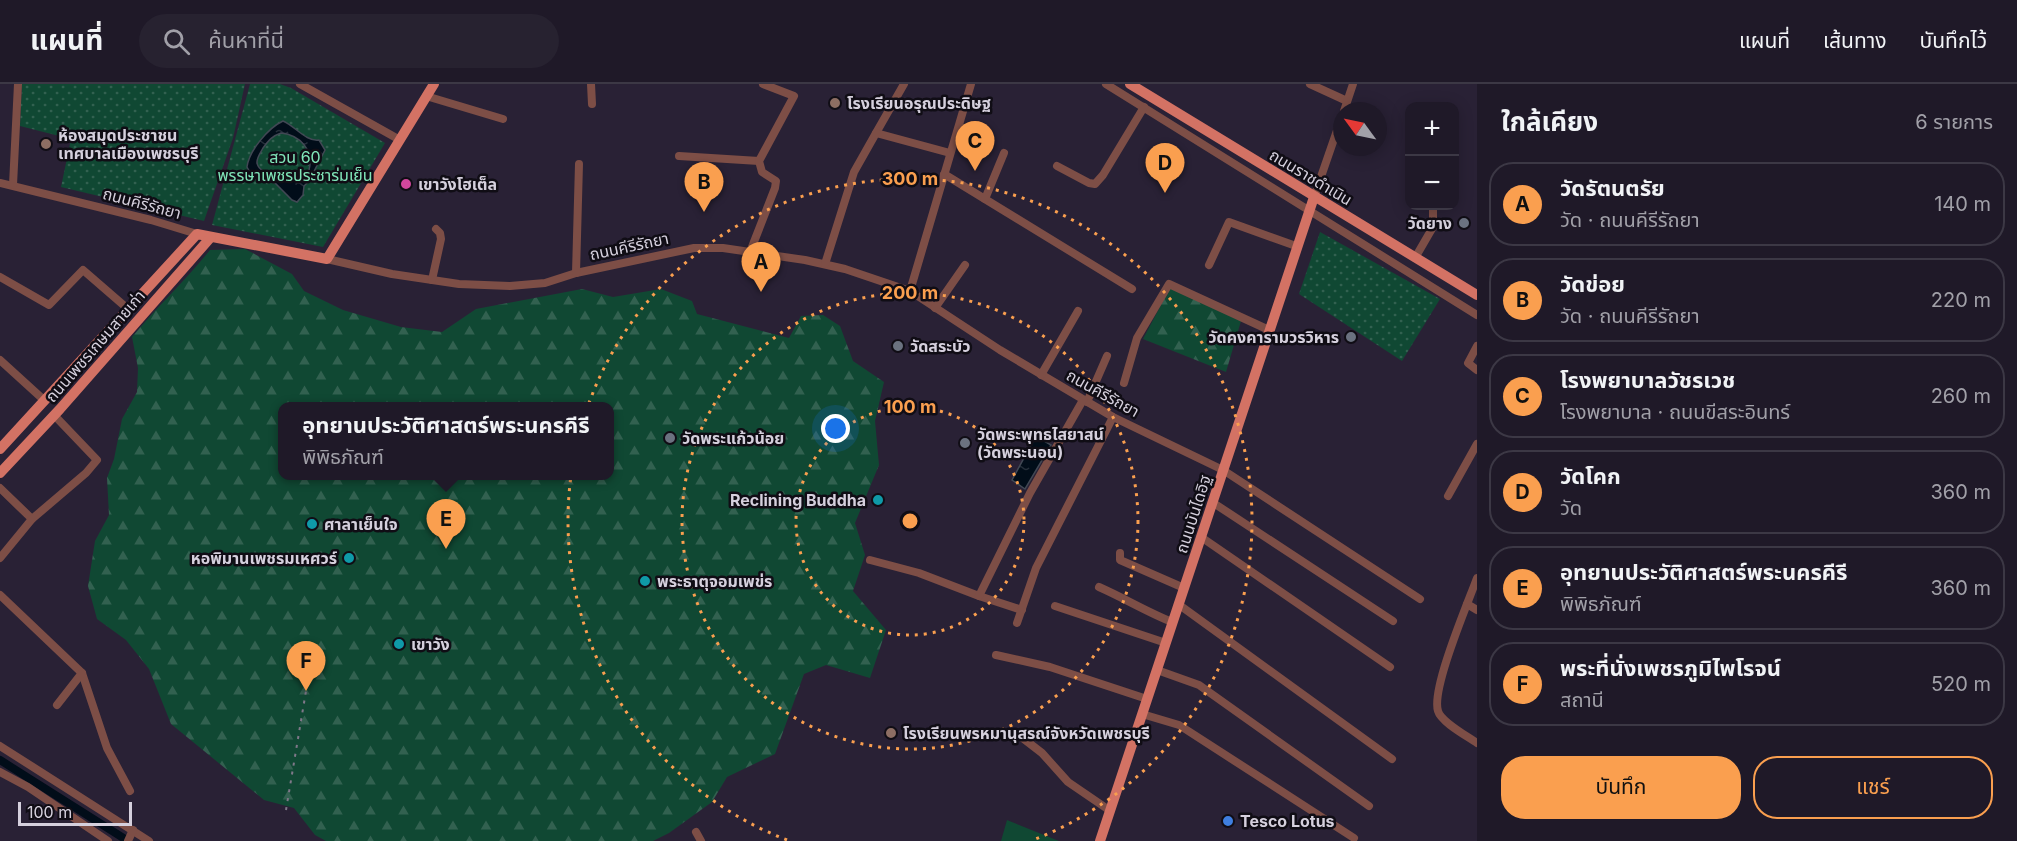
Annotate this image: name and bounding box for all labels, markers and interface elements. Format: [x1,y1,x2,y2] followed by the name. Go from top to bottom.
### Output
[139,14,559,68] search box
[30,23,103,57] text: แผนที่
[160,25,193,58] icon: search
[208,27,284,53] text: ค้นหาที่นี่
[1739,28,1790,53] text: แผนที่
[1823,28,1887,53] text: เส้นทาง
[1920,28,1987,53] text: บันทึกไว้
[847,93,991,113] place label: โรงเรียนอรุณประดิษฐ
[828,96,842,110] marker: โรงเรียนอรุณประดิษฐ
[1333,102,1387,156] north arrow
[1405,102,1459,210] map controls
[1405,102,1459,156] button: +
[1501,106,1598,137] text: ใกล้เคียง
[1915,110,1993,134] text: 6 รายการ
[956,122,994,171] pin: C
[58,125,199,163] place label: ห้องสมุดประชาชน เทศบาลเมืองเพชรบุรี
[39,137,53,151] marker: ห้องสมุดประชาชน เทศบาลเมืองเพชรบุรี
[1146,144,1184,193] pin: D
[1266,144,1356,210] street label: ถนนราชดำเนิน
[218,147,373,185] park label: สวน 60 พรรษาเพชรประชาร่มเย็น
[1405,156,1459,210] button: −
[684,162,724,212] pin: B
[882,168,938,189] text: 300 m
[418,174,497,194] place label: เขาวังโฮเต็ล
[1560,175,1665,201] text: วัดรัตนตรัย
[399,177,413,191] marker: เขาวังโฮเต็ล
[101,183,183,223] street label: ถนนคีรีรัถยา
[1515,192,1530,216] text: A
[1934,192,1991,216] text: 140 m
[1560,208,1700,232] text: วัด · ถนนคีรีรัถยา
[1408,213,1452,233] place label: วัดยาง
[1457,216,1471,230] marker: วัดยาง
[588,228,670,264] street label: ถนนคีรีรัถยา
[742,242,780,292] pin: A
[1560,271,1625,297] text: วัดข่อย
[882,282,938,303] text: 200 m
[41,286,149,406] street label: ถนนเพชรเกษมสายเก่า
[1516,288,1529,312] text: B
[1931,288,1991,312] text: 220 m
[1560,304,1700,328] text: วัด · ถนนคีรีรัถยา
[1208,327,1339,347] place label: วัดคงคารามวรวิหาร
[1344,330,1358,344] marker: วัดคงคารามวรวิหาร
[910,336,970,356] place label: วัดสระบัว
[891,339,905,353] marker: วัดสระบัว
[1063,365,1143,421] street label: ถนนคีรีรัถยา
[1560,367,1735,393] text: โรงพยาบาลวัชรเวช
[1515,384,1530,408] text: C
[1931,384,1991,408] text: 260 m
[884,396,936,417] text: 100 m
[1560,400,1790,424] text: โรงพยาบาล · ถนนขีสระอินทร์
[278,402,614,480] popup
[302,412,590,438] text: อุทยานประวัติศาสตร์พระนครคีรี
[821,414,850,443] your location
[977,424,1104,462] place label: วัดพระพุทธไสยาสน์ (วัดพระนอน)
[682,428,784,448] place label: วัดพระแก้วน้อย
[663,431,677,445] marker: วัดพระแก้วน้อย
[958,436,972,450] marker: วัดพระพุทธไสยาสน์ (วัดพระนอน)
[302,445,384,469] text: พิพิธภัณฑ์
[1560,463,1621,489] text: วัดโคก
[1171,472,1215,556] street label: ถนนบันไดอิฐ
[1515,480,1530,504] text: D
[1930,480,1991,504] text: 360 m
[730,490,866,510] place label: Reclining Buddha
[871,493,885,507] marker: Reclining Buddha
[1560,496,1582,520] text: วัด
[426,500,466,549] pin: E
[900,511,920,531] centre of rings
[324,514,398,534] place label: ศาลาเย็นใจ
[305,517,319,531] marker: ศาลาเย็นใจ
[191,548,337,568] place label: หอพิมานเพชรมเหศวร์
[342,551,356,565] marker: หอพิมานเพชรมเหศวร์
[1560,559,1847,585] text: อุทยานประวัติศาสตร์พระนครคีรี
[657,571,772,591] place label: พระธาตุจอมเพข่ร
[638,574,652,588] marker: พระธาตุจอมเพข่ร
[1516,576,1529,600] text: E
[1930,576,1991,600] text: 360 m
[1560,592,1641,616] text: พิพิธภัณฑ์
[411,634,450,654] place label: เขาวัง
[392,637,406,651] marker: เขาวัง
[286,642,326,691] pin: F
[1560,655,1781,681] text: พระที่นั่งเพชรภูมิไพโรจน์
[1517,672,1528,696] text: F
[1931,672,1991,696] text: 520 m
[1560,688,1604,712] text: สถานี
[903,723,1150,743] place label: โรงเรียนพรหมานุสรณ์จังหวัดเพชรบุรี
[884,726,898,740] marker: โรงเรียนพรหมานุสรณ์จังหวัดเพชรบุรี
[1501,756,1741,819] button: บันทึก
[1753,756,1993,819] button: แชร์
[18,799,132,826] scale bar
[27,802,72,822] text: 100 m
[1240,811,1335,831] place label: Tesco Lotus
[1221,814,1235,828] marker: Tesco Lotus

